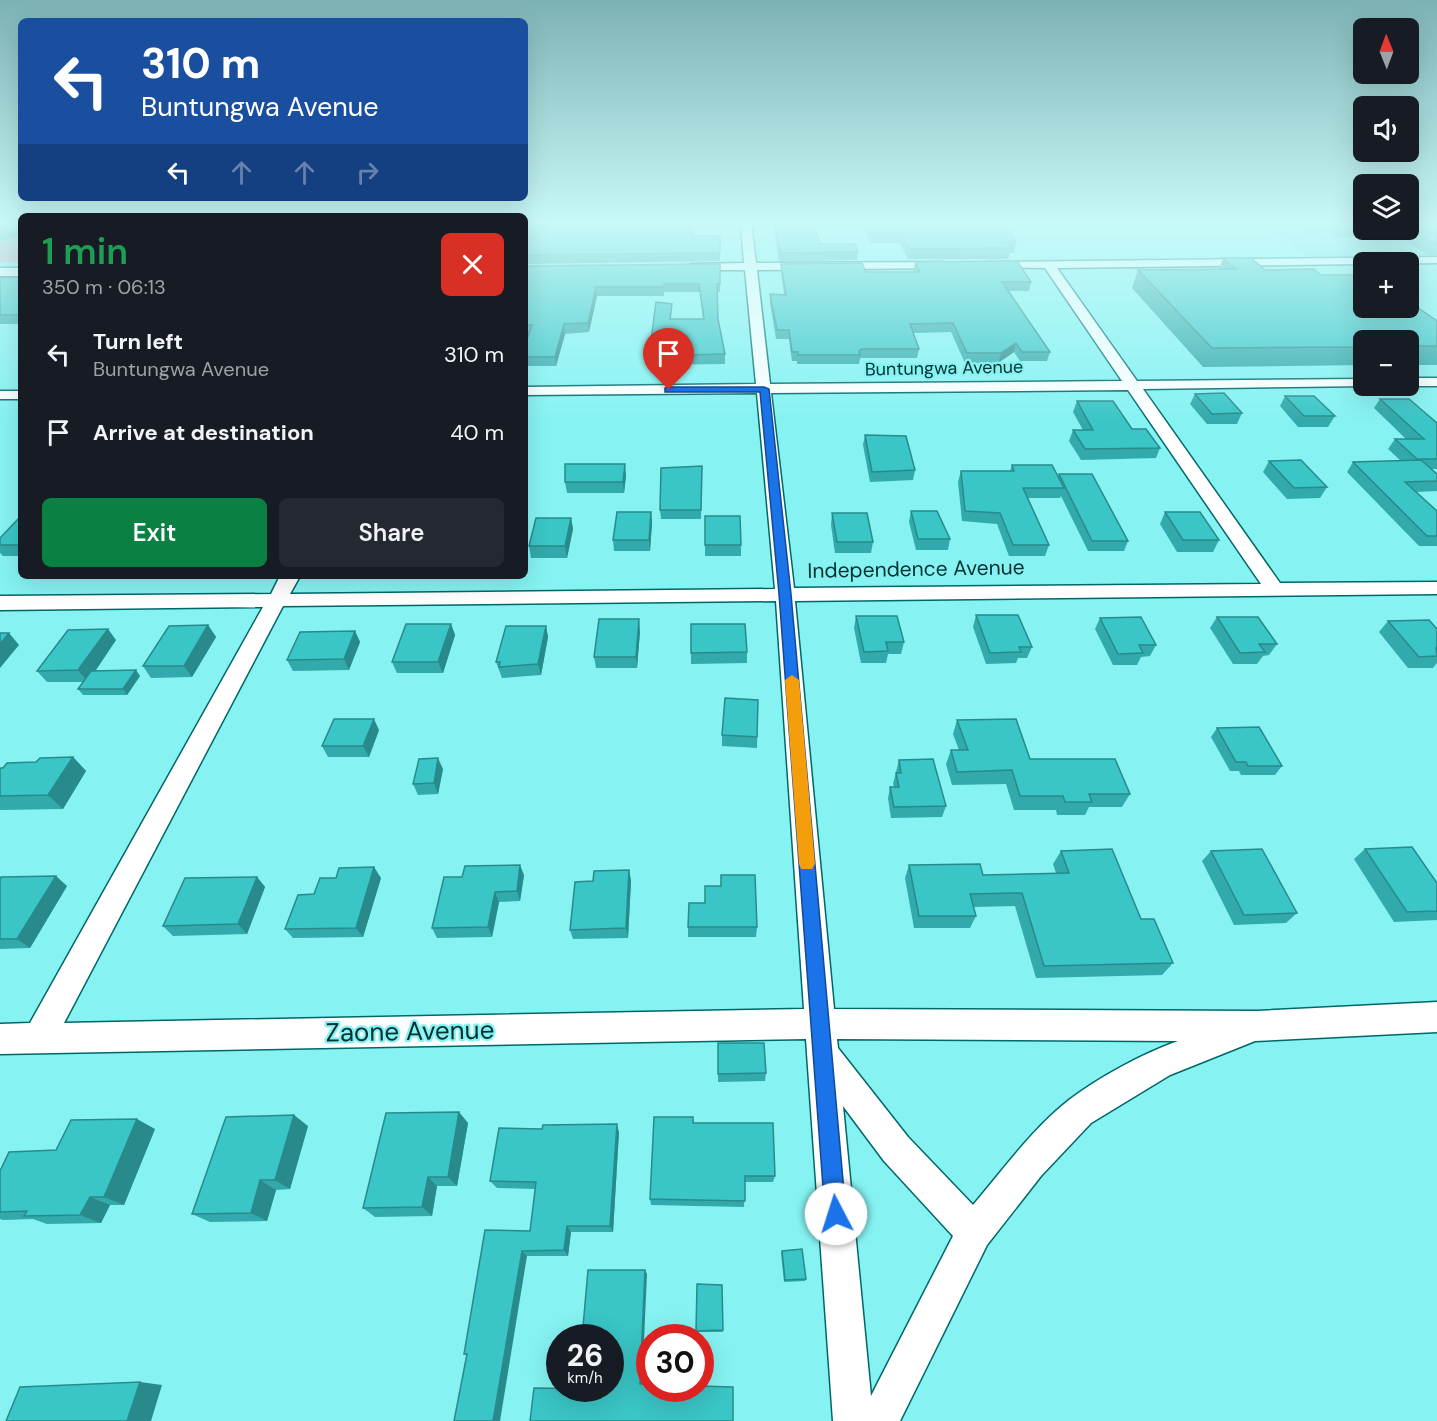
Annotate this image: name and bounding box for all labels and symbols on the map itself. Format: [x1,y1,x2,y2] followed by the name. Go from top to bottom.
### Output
[1353,18,1419,84] north arrow
[643,328,694,390] pin
[865,355,1023,381] street label: Buntungwa Avenue
[807,553,1025,585] street label: Independence Avenue
[325,1013,495,1049] street label: Zaone Avenue
[804,1182,868,1246] position arrow
[636,1324,714,1402] speed limit sign: 30

